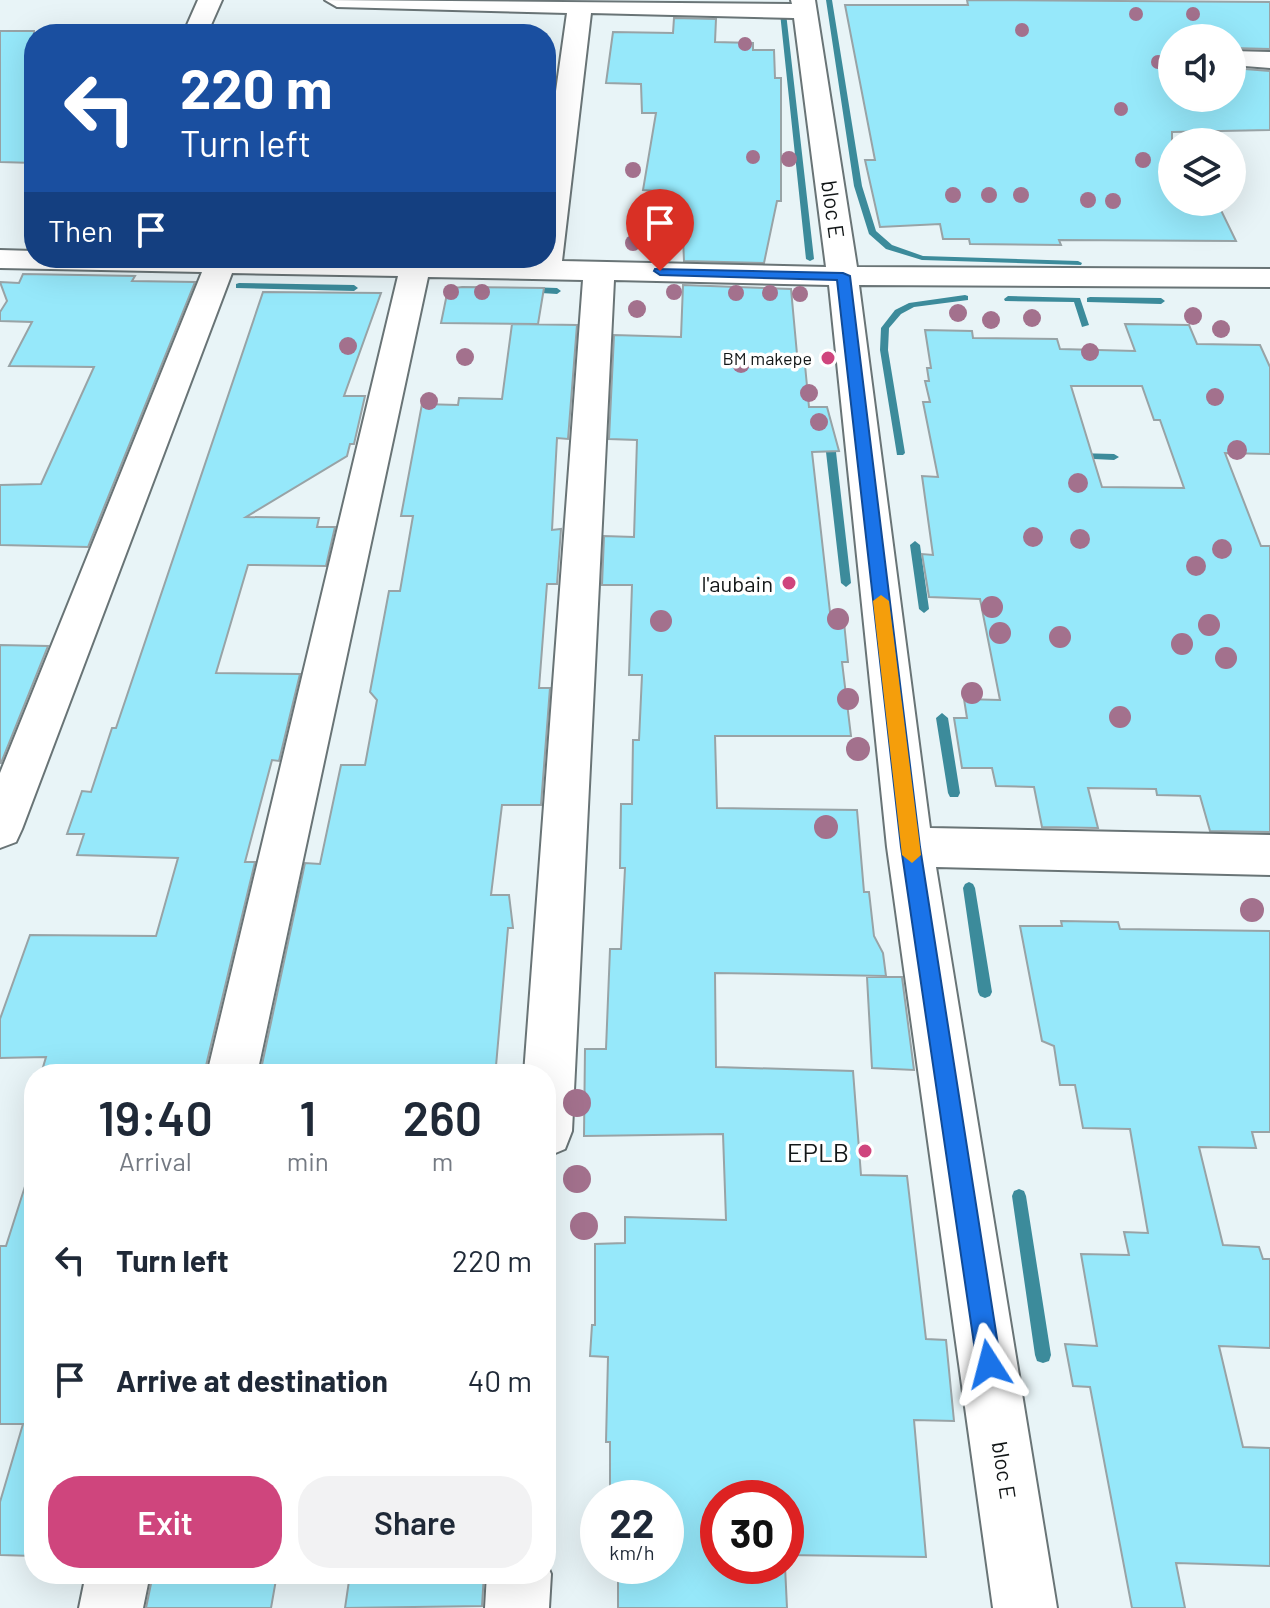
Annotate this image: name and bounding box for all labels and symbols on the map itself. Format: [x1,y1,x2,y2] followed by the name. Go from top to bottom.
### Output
[817,178,851,240] street label: bloc E
[626,189,694,271] pin
[722,347,812,369] place label: BM makepe
[819,349,837,367] marker: BM makepe
[701,570,773,596] place label: l'aubain
[780,574,798,592] marker: l'aubain
[787,1136,849,1167] place label: EPLB
[856,1142,874,1160] marker: EPLB
[947,1322,1031,1406] position arrow
[988,1439,1022,1501] street label: bloc E
[700,1480,804,1584] speed limit sign: 30

